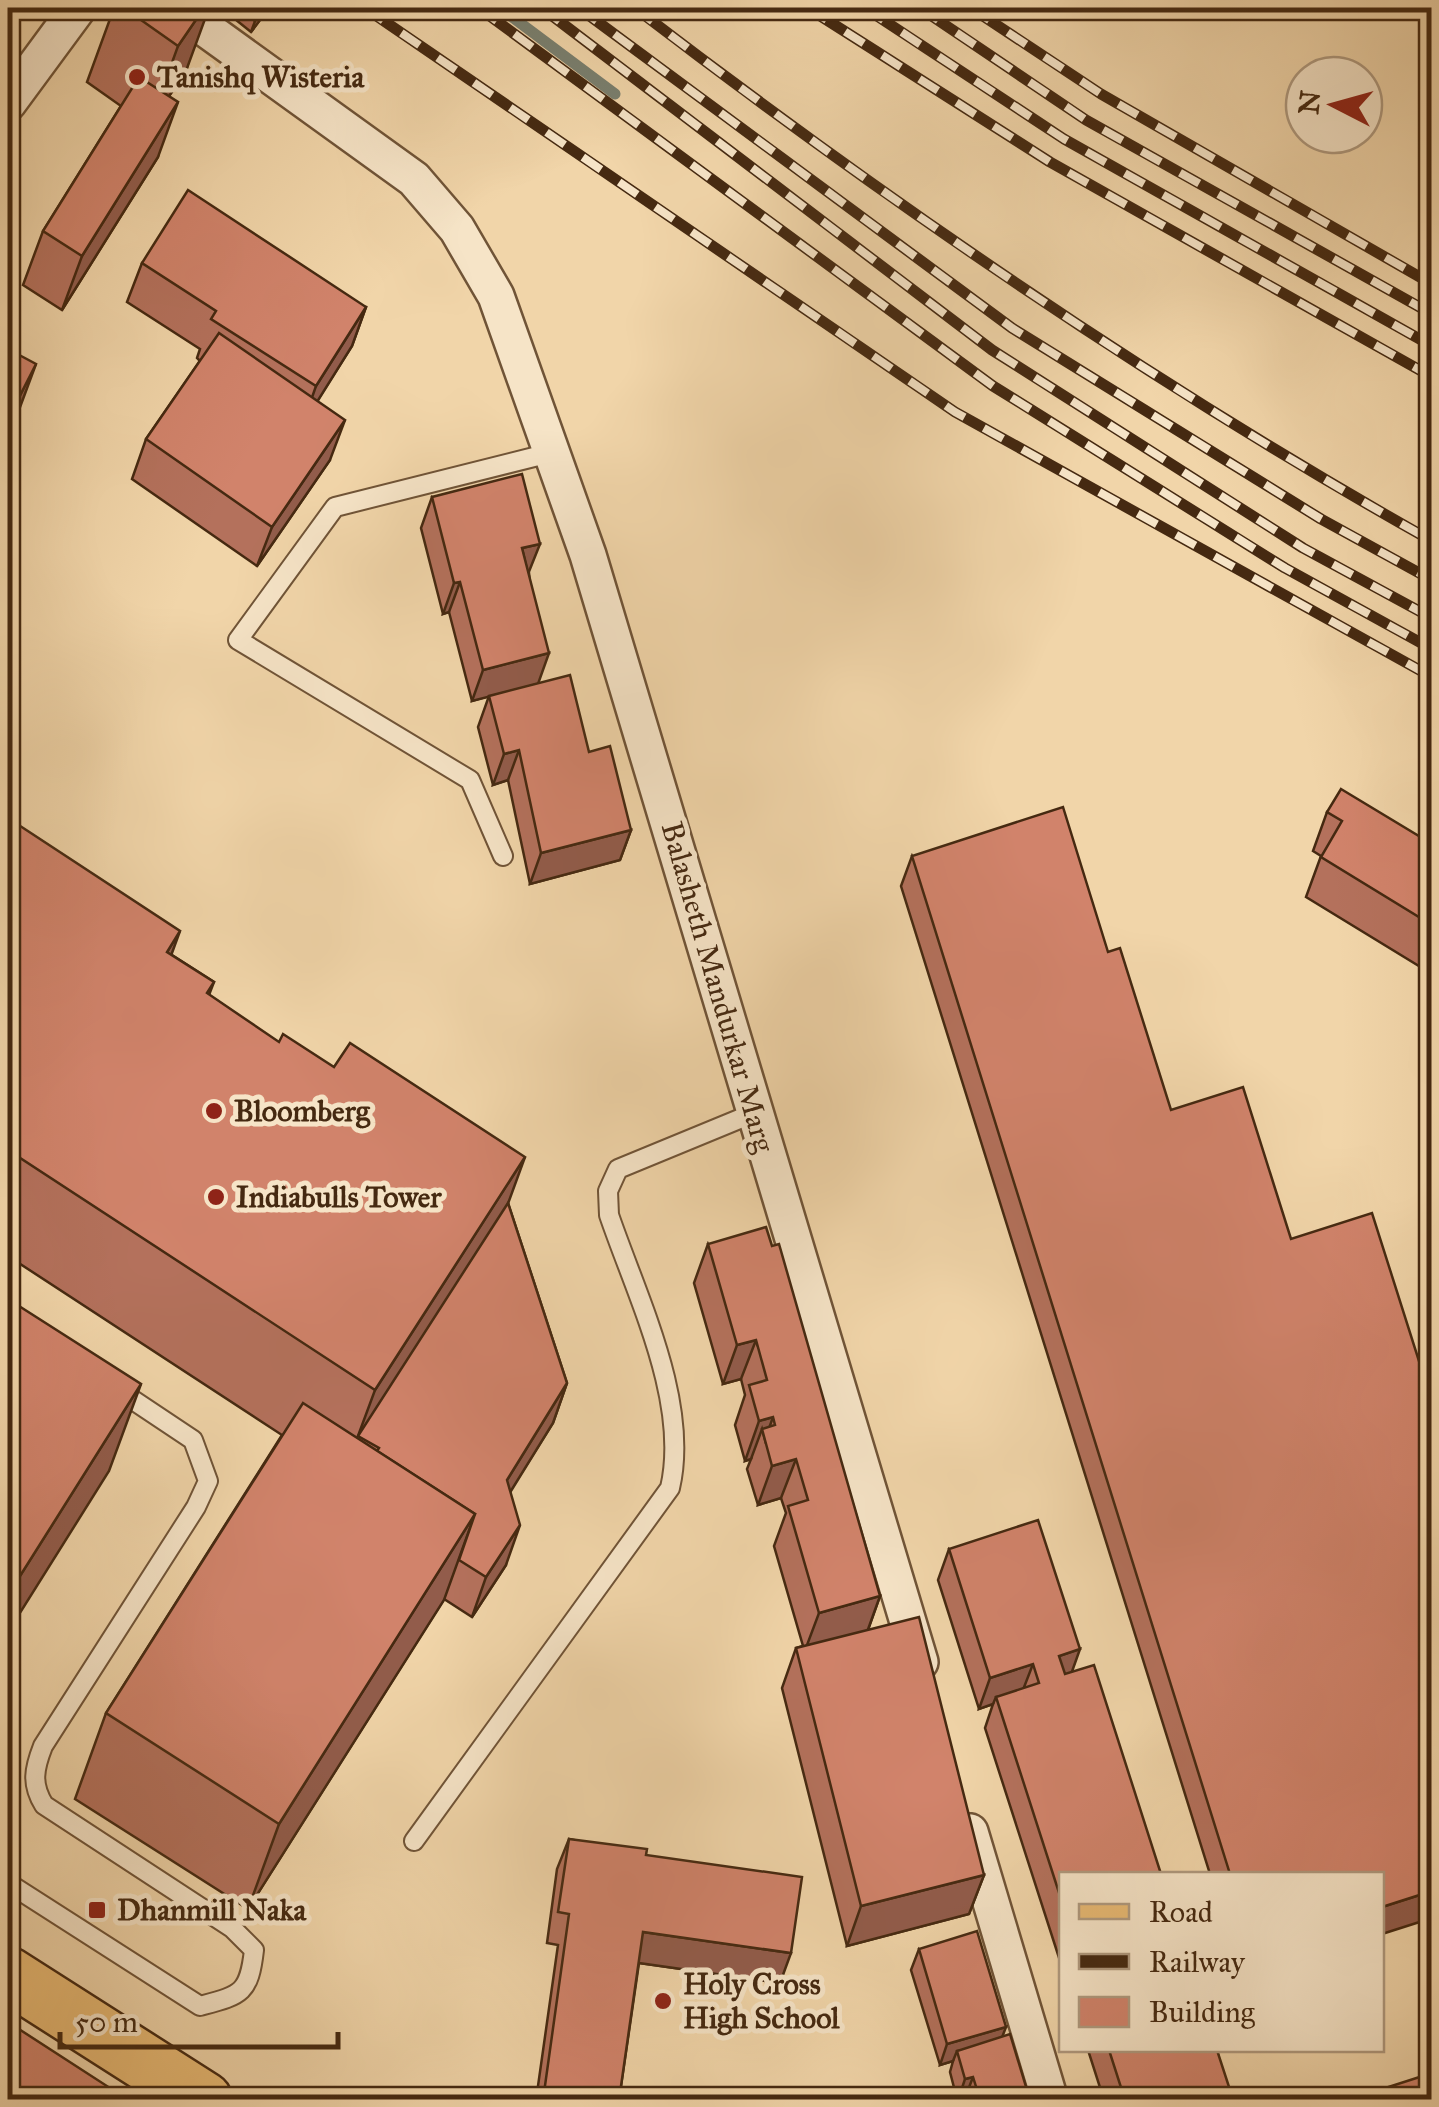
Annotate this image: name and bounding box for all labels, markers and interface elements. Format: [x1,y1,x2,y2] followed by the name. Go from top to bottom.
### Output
[1284,55,1384,155] north arrow
[157,59,365,95] place label: Tanishq Wisteria
[126,66,148,88] marker: Tanishq Wisteria
[1291,89,1328,116] text: N
[654,818,783,1157] street label: Balasheth Mandurkar Marg
[234,1093,371,1129] place label: Bloomberg
[203,1100,225,1122] marker: Bloomberg
[236,1179,442,1215] place label: Indiabulls Tower
[205,1186,227,1208] marker: Indiabulls Tower
[1059,1872,1384,2052] legend
[117,1892,308,1928] place label: Dhanmill Naka
[1149,1894,1213,1930] text: Road
[86,1899,108,1921] marker: Dhanmill Naka
[1149,1944,1246,1980] text: Railway
[683,1966,840,2036] place label: Holy Cross High School
[60,1987,338,2049] scale bar
[652,1990,674,2012] marker: Holy Cross High School
[1149,1994,1256,2030] text: Building
[75,2004,138,2040] text: 50 m

